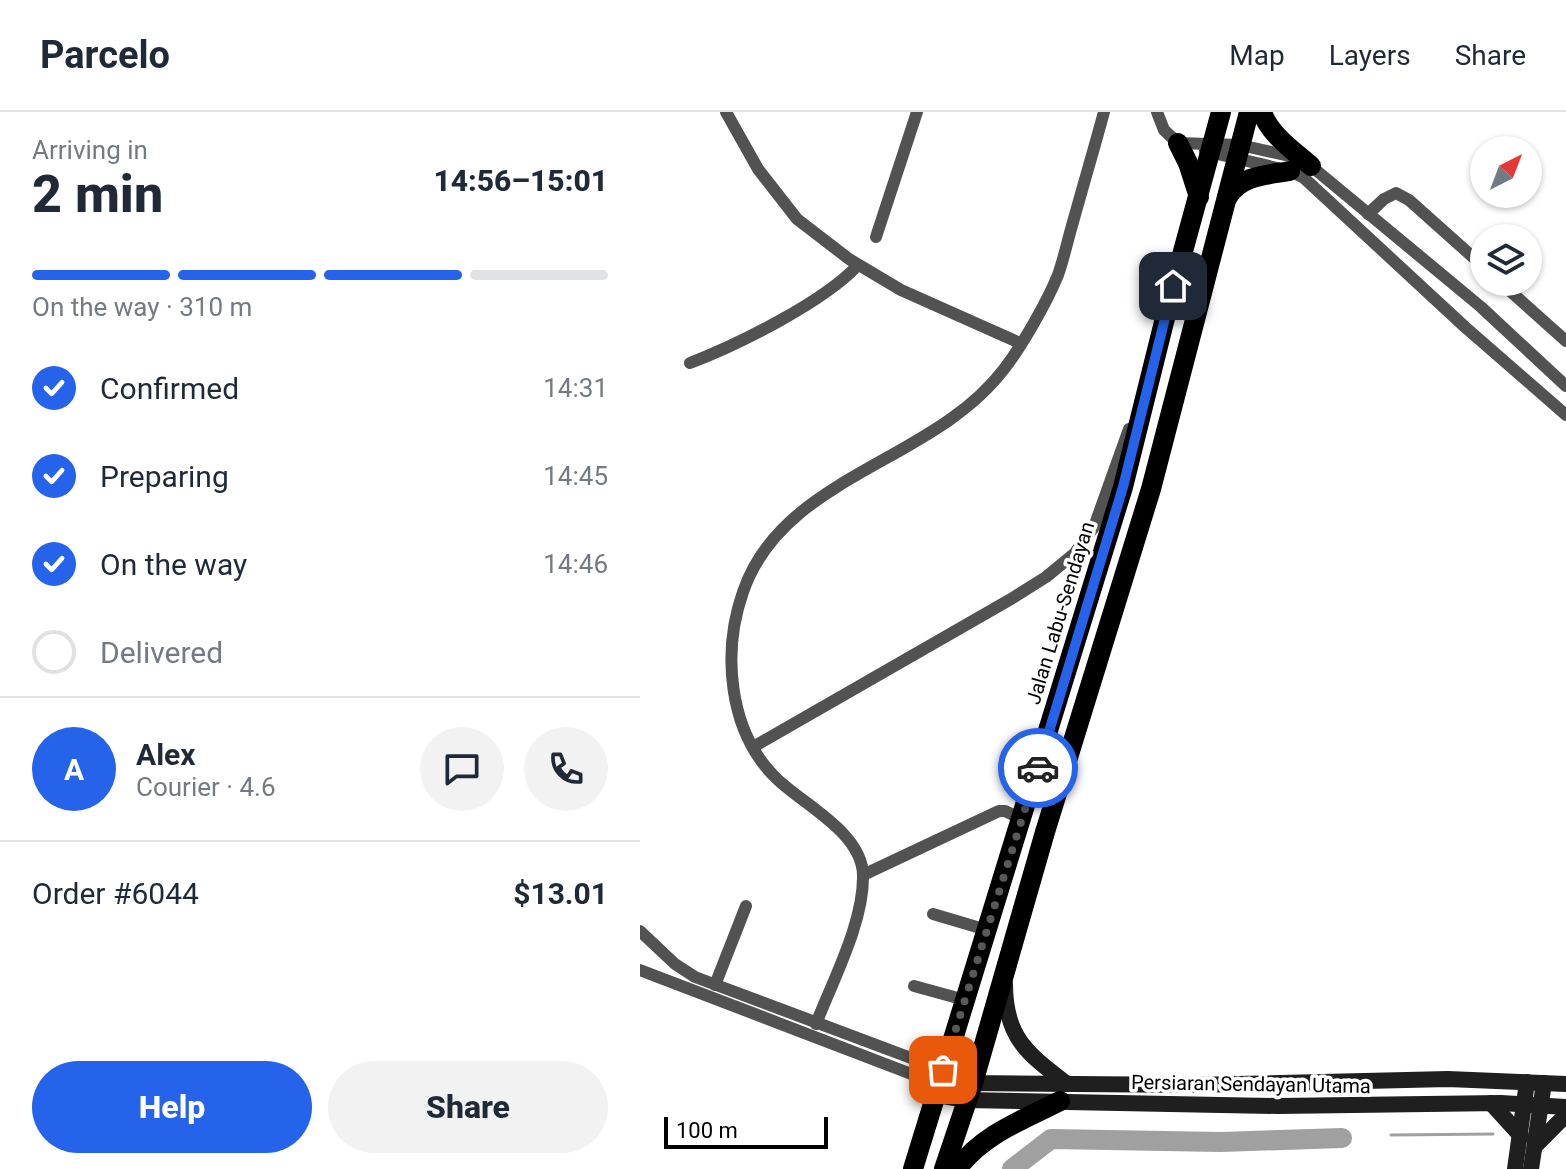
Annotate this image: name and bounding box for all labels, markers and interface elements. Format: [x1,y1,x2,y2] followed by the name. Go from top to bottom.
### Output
[40,33,170,77] text: Parcelo
[1229,39,1285,72] text: Map
[1329,39,1411,72] text: Layers
[1455,39,1526,72] text: Share
[32,135,148,165] text: Arriving in
[1470,136,1542,208] north arrow
[1470,136,1542,296] map controls
[433,163,608,198] text: 14:56–15:01
[32,164,163,225] text: 2 min
[1470,224,1542,296] button: layers
[1139,252,1207,320] pin
[1151,264,1195,308] icon: home
[32,292,252,322] text: On the way · 310 m
[32,366,76,410] icon: check
[100,371,239,406] text: Confirmed
[543,373,608,403] text: 14:31
[32,454,76,498] icon: check
[100,459,229,494] text: Preparing
[543,461,608,491] text: 14:45
[1021,519,1099,707] street label: Jalan Labu-Sendayan
[32,542,76,586] icon: check
[100,547,247,582] text: On the way
[543,549,608,579] text: 14:46
[100,635,223,670] text: Delivered
[420,727,504,811] button: chat
[524,727,608,811] button: phone
[998,728,1078,808] courier
[136,737,196,772] text: Alex
[1016,746,1060,790] icon: car
[64,752,84,787] text: A
[136,772,276,802] text: Courier · 4.6
[32,876,199,911] text: Order #6044
[513,876,608,911] text: $13.01
[909,1036,977,1104] pin
[921,1048,965,1092] icon: bag
[32,1061,312,1153] button: Help
[328,1061,608,1153] button: Share
[1131,1070,1371,1098] street label: Persiaran Sendayan Utama
[664,1113,828,1149] scale bar
[676,1118,738,1143] text: 100 m

